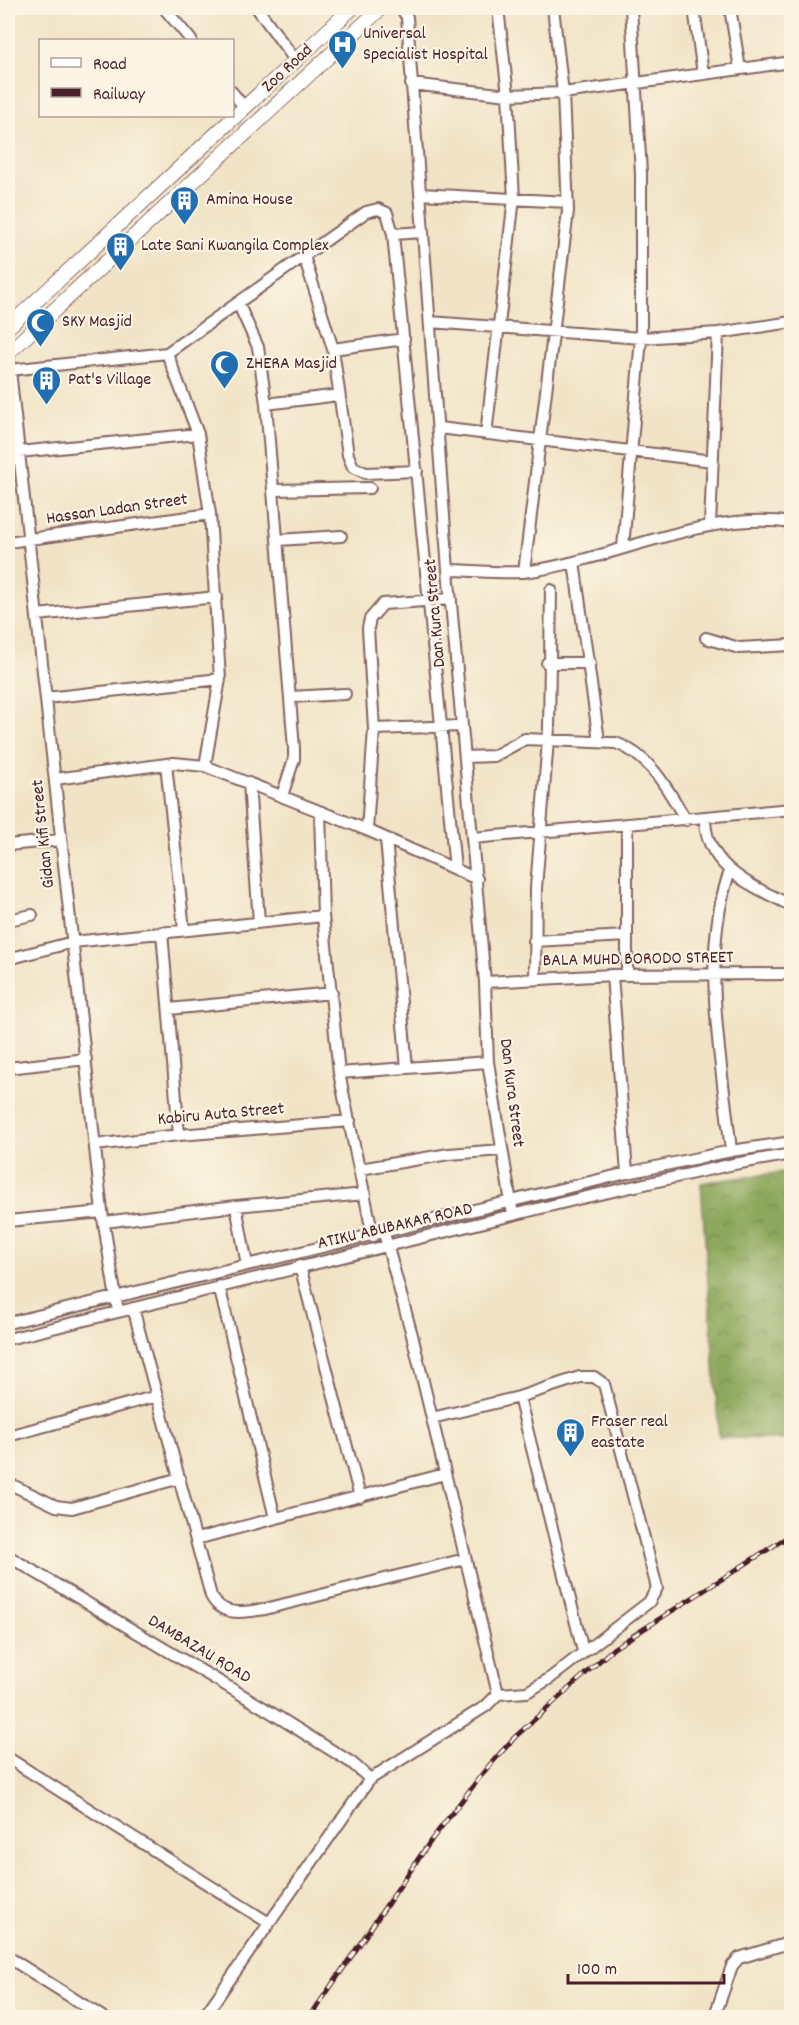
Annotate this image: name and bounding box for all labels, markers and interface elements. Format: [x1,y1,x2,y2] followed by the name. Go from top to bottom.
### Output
[363,22,489,68] place label: Universal Specialist Hospital
[326,28,358,70] hospital icon: Universal Specialist Hospital
[39,39,234,117] legend
[257,39,319,99] street label: Zoo Road
[93,53,127,78] text: Road
[93,83,146,108] text: Railway
[169,184,201,226] building icon: Amina House
[206,188,293,213] place label: Amina House
[104,230,136,272] building icon: Late Sani Kwangila Complex
[141,234,329,259] place label: Late Sani Kwangila Complex
[25,306,57,348] mosque icon: SKY Masjid
[62,310,132,335] place label: SKY Masjid
[209,348,241,390] mosque icon: ZHERA Masjid
[246,352,337,377] place label: ZHERA Masjid
[31,364,63,406] building icon: Pat's Village
[68,368,151,393] place label: Pat's Village
[45,488,190,532] street label: Hassan Ladan Street
[419,557,453,668] street label: Dan Kura Street
[26,778,62,890] street label: Gidan Kifi Street
[542,946,734,974] street label: BALA MUHD BORODO STREET
[492,1037,530,1149] street label: Dan Kura Street
[157,1097,286,1133] street label: Kabiru Auta Street
[315,1197,475,1257] street label: ATIKU ABUBAKAR ROAD
[591,1410,668,1456] place label: Fraser real eastate
[554,1416,586,1458] building icon: Fraser real eastate
[142,1609,256,1691] street label: DAMBAZAU ROAD
[568,1947,724,1985] scale bar
[577,1958,617,1983] text: 100 m

